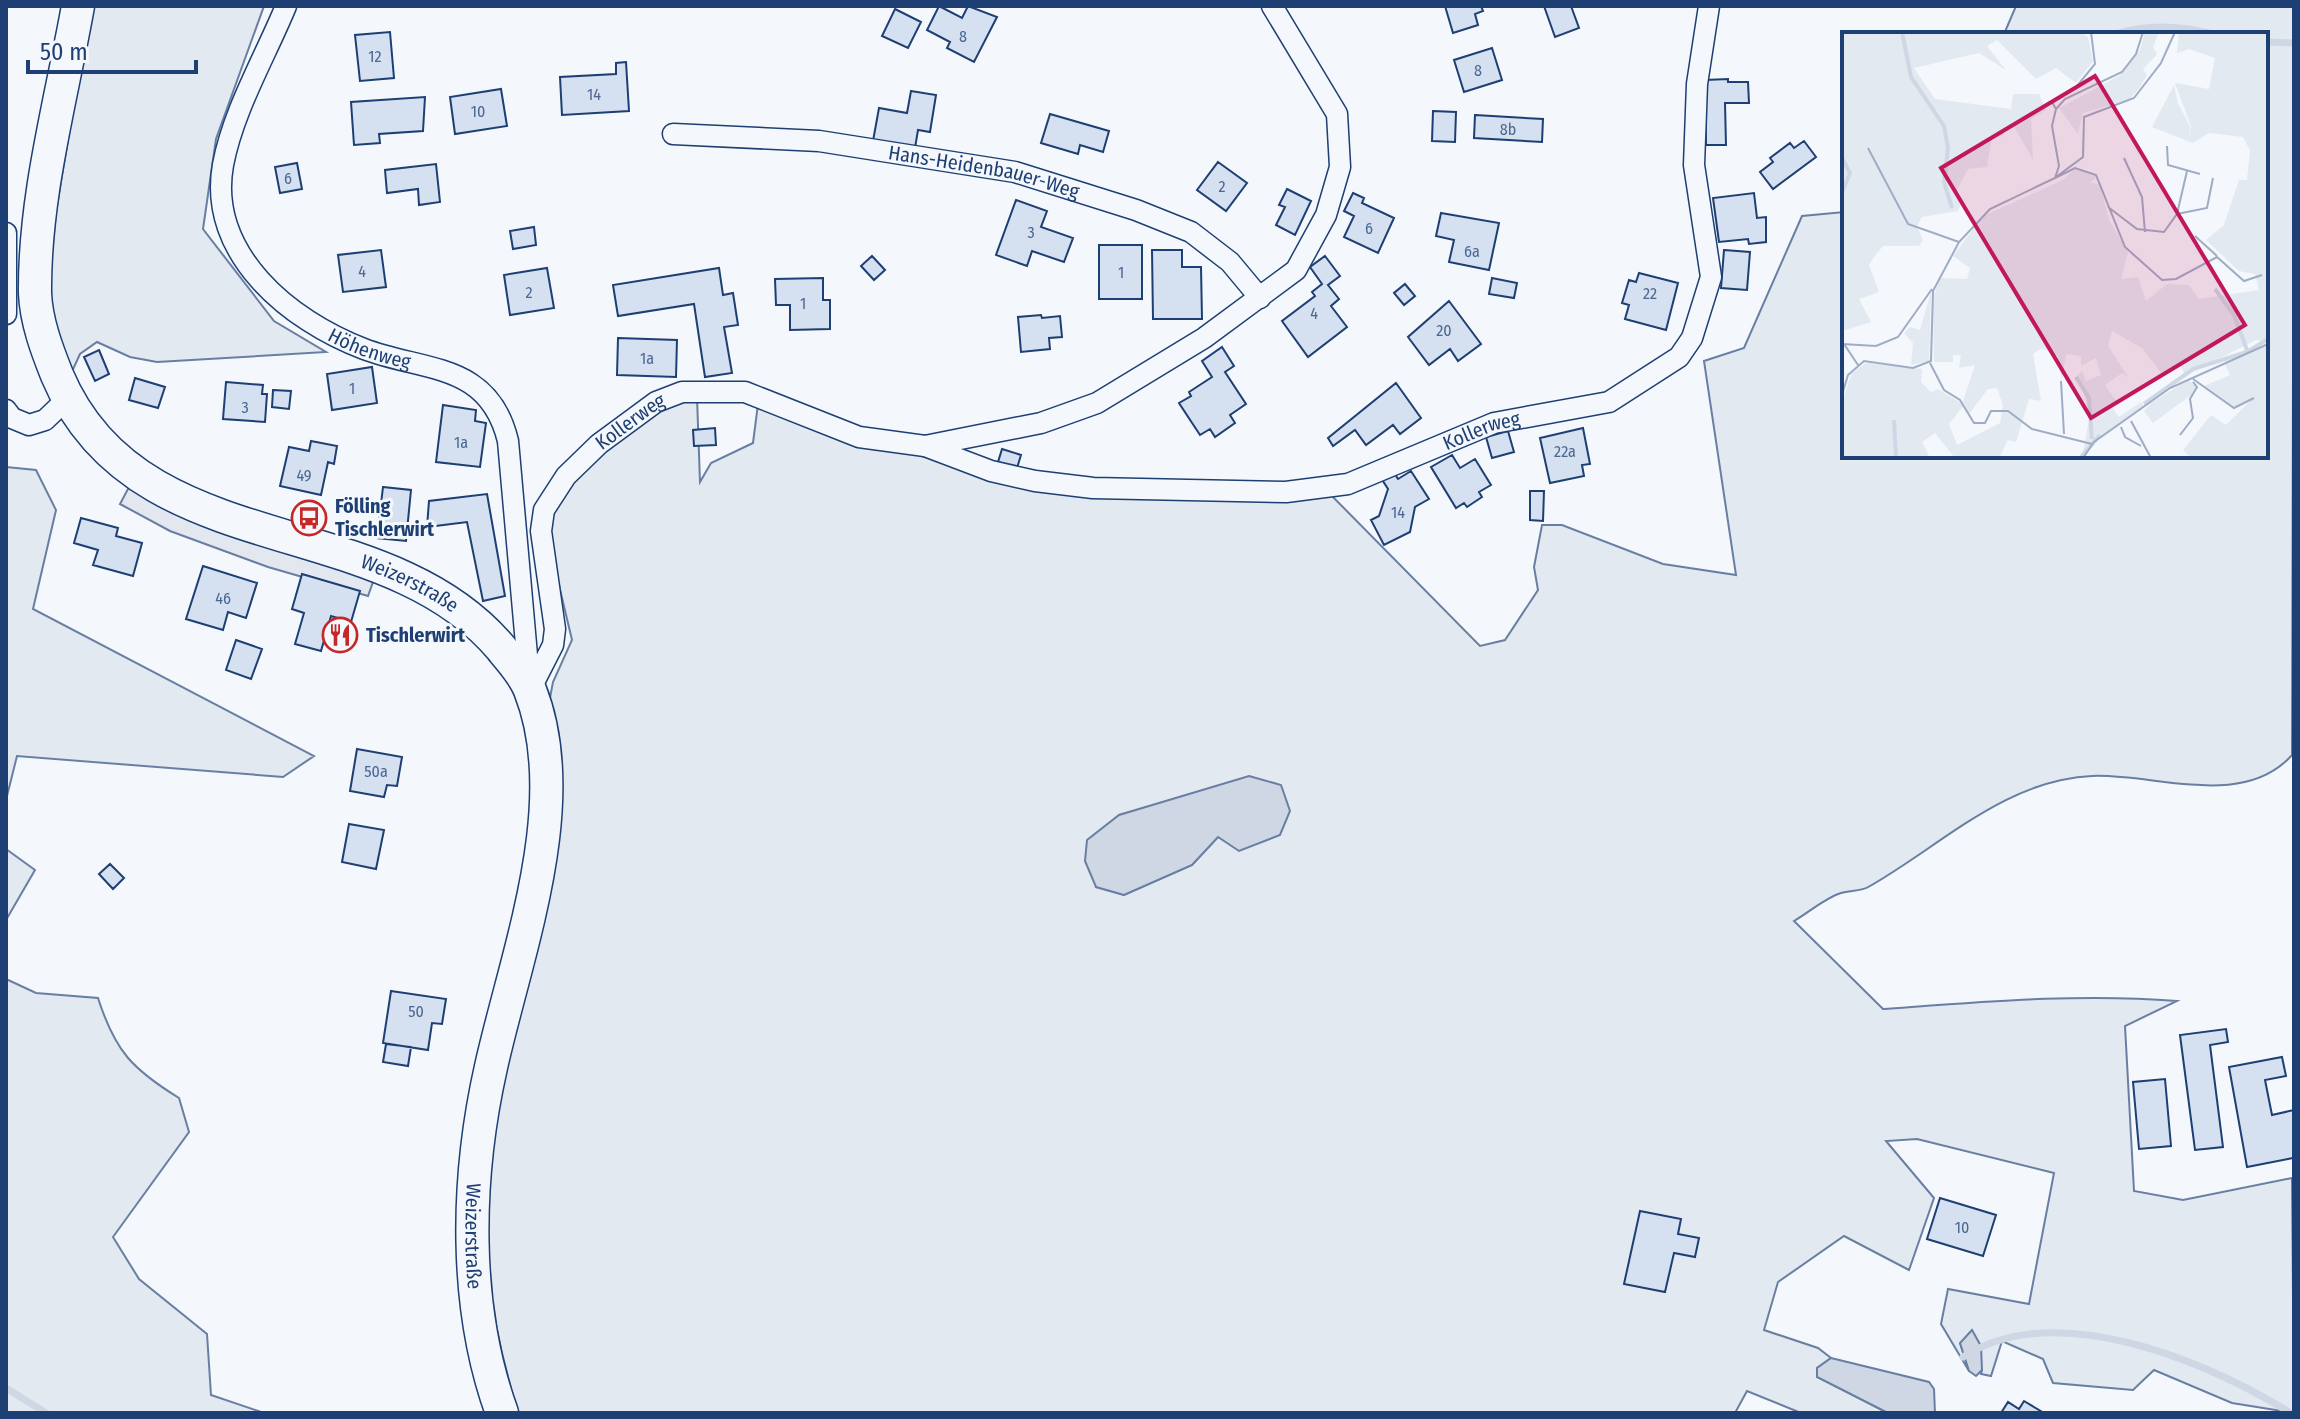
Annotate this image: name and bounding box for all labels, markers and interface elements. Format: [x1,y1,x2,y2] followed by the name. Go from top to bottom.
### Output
[28,24,196,74] scale bar
[959,27,967,46] house number: 8
[1842,32,2268,458] inset map
[40,38,88,66] text: 50 m
[368,47,382,66] house number: 12
[1474,61,1482,80] house number: 8
[587,85,601,104] house number: 14
[471,102,485,121] house number: 10
[1500,120,1516,139] house number: 8b
[887,140,1083,204] street label: Hans-Heidenbauer-Weg
[284,169,292,188] house number: 6
[1218,177,1226,196] house number: 2
[1365,219,1373,238] house number: 6
[1027,223,1035,242] house number: 3
[1464,242,1480,261] house number: 6a
[358,262,366,281] house number: 4
[1118,263,1124,282] house number: 1
[525,283,533,302] house number: 2
[1643,284,1657,303] house number: 22
[800,294,806,313] house number: 1
[1310,304,1318,323] house number: 4
[1436,321,1452,340] house number: 20
[324,323,414,374] street label: Höhenweg
[640,349,654,368] house number: 1a
[349,379,355,398] house number: 1
[591,388,668,455] street label: Kollerweg
[241,398,249,417] house number: 3
[1439,406,1523,455] street label: Kollerweg
[454,433,468,452] house number: 1a
[1554,442,1576,461] house number: 22a
[296,466,312,485] house number: 49
[335,494,435,541] place label: Fölling Tischlerwirt
[290,499,328,537] bus stop icon: Fölling Tischlerwirt
[1391,503,1405,522] house number: 14
[358,549,463,617] street label: Weizerstraße
[215,589,231,608] house number: 46
[321,616,359,654] restaurant icon: Tischlerwirt
[366,623,466,647] place label: Tischlerwirt
[364,762,388,781] house number: 50a
[408,1002,424,1021] house number: 50
[460,1182,487,1290] street label: Weizerstraße
[1955,1218,1969,1237] house number: 10

